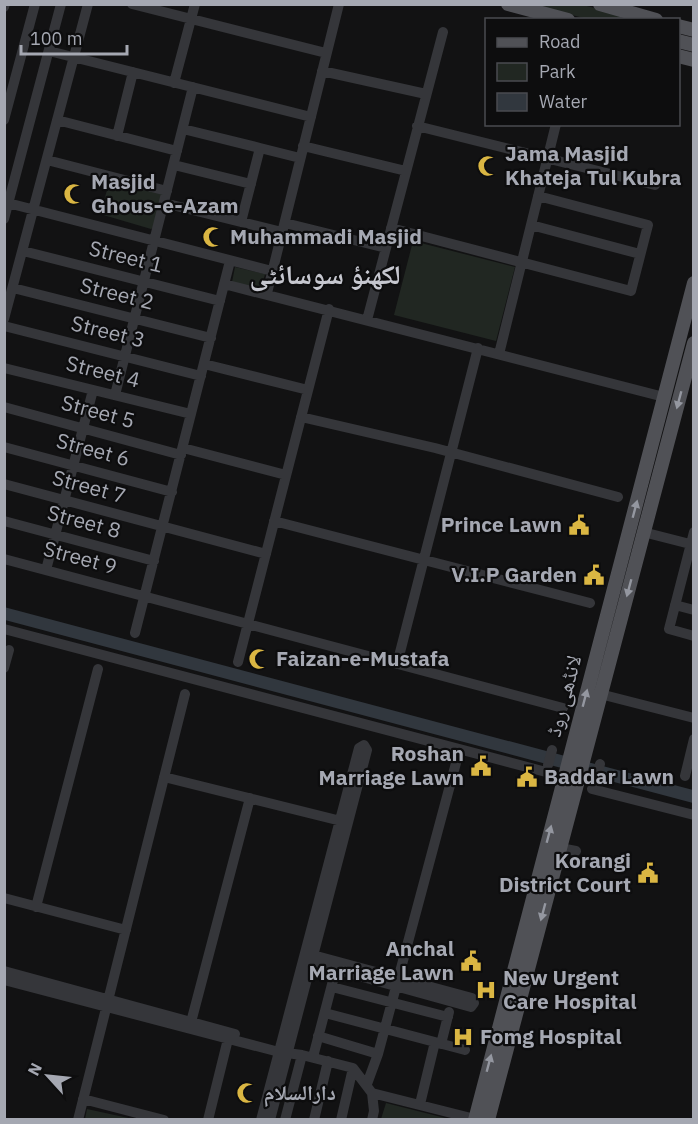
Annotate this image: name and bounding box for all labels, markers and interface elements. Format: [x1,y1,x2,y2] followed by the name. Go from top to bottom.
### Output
[21,18,128,56] scale bar
[485,18,680,126] legend
[30,27,82,50] text: 100 m
[539,30,580,53] text: Road
[539,60,576,83] text: Park
[539,90,588,113] text: Water
[505,139,681,191] place label: Jama Masjid Khateja Tul Kubra
[476,154,500,178] mosque icon: Jama Masjid Khateja Tul Kubra
[91,167,239,219] place label: Masjid Ghous-e-Azam
[62,182,86,206] mosque icon: Masjid Ghous-e-Azam
[230,222,422,250] place label: Muhammadi Masjid
[201,225,225,249] mosque icon: Muhammadi Masjid
[86,233,166,279] street label: Street 1
[249,256,401,292] district label: لکھنؤ سوسائٹی
[77,270,157,316] street label: Street 2
[68,308,148,354] street label: Street 3
[63,348,143,394] street label: Street 4
[58,388,138,434] street label: Street 5
[673,390,683,409] one-way arrow
[53,426,133,472] street label: Street 6
[49,463,129,509] street label: Street 7
[44,498,124,544] street label: Street 8
[630,500,640,518] one-way arrow
[441,510,562,538] place label: Prince Lawn
[567,513,591,537] public building icon: Prince Lawn
[40,534,120,580] street label: Street 9
[451,560,577,588] place label: V.I.P Garden
[582,563,606,587] public building icon: V.I.P Garden
[623,579,633,597] one-way arrow
[276,644,450,672] place label: Faizan-e-Mustafa
[247,647,271,671] mosque icon: Faizan-e-Mustafa
[539,652,587,740] street label: لانڈھی روڈ
[581,689,590,707] one-way arrow
[318,739,464,791] place label: Roshan Marriage Lawn
[469,754,493,778] public building icon: Roshan Marriage Lawn
[544,762,674,790] place label: Baddar Lawn
[515,765,539,789] public building icon: Baddar Lawn
[545,824,555,843] one-way arrow
[499,846,631,898] place label: Korangi District Court
[636,861,660,885] public building icon: Korangi District Court
[538,903,547,921] one-way arrow
[308,934,454,986] place label: Anchal Marriage Lawn
[459,949,483,973] public building icon: Anchal Marriage Lawn
[503,963,637,1015] place label: New Urgent Care Hospital
[474,978,498,1002] hospital icon: New Urgent Care Hospital
[480,1022,622,1050] place label: Fomg Hospital
[451,1025,475,1049] hospital icon: Fomg Hospital
[18,1046,78,1106] north arrow
[485,1054,495,1072] one-way arrow
[23,1059,46,1079] text: N
[264,1078,336,1107] place label: دارالسلام
[235,1081,259,1105] mosque icon: دارالسلام

